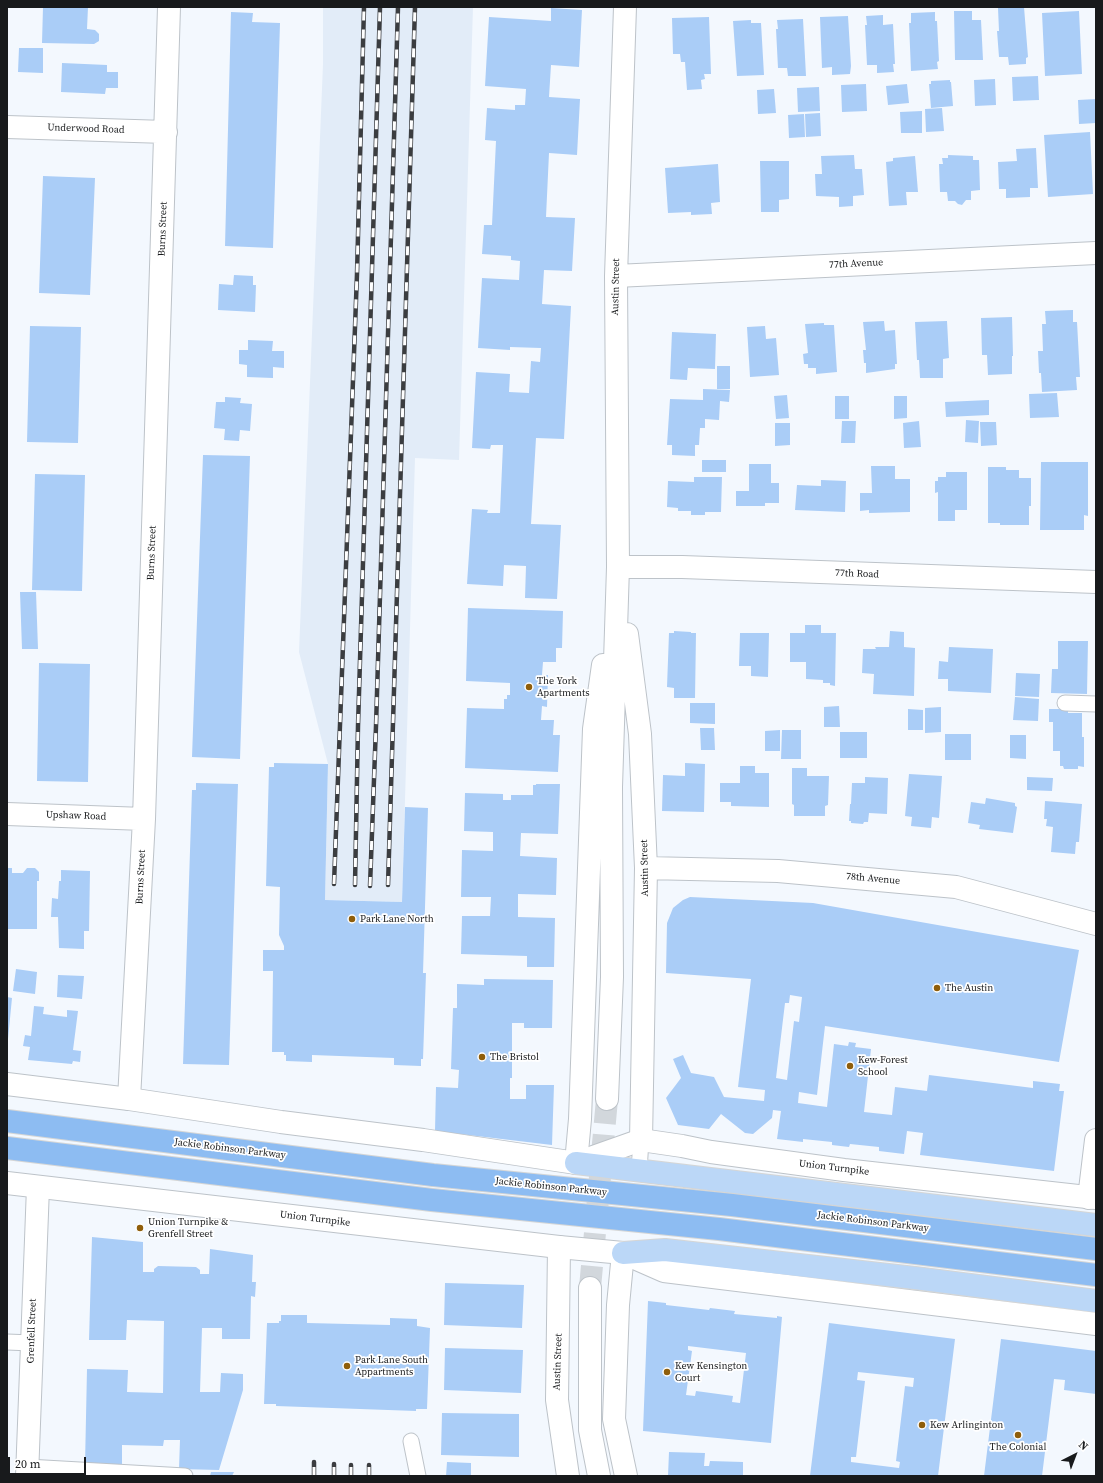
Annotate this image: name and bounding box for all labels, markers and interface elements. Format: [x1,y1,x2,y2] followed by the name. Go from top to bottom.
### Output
[47,122,125,136] street label: Underwood Road
[156,201,170,257] street label: Burns Street
[829,257,883,271] street label: 77th Avenue
[610,258,622,316] street label: Austin Street
[145,525,159,581] street label: Burns Street
[835,567,879,581] street label: 77th Road
[537,675,590,698] place label: The York Apartments
[524,682,534,692] marker: The York Apartments
[46,809,106,823] street label: Upshaw Road
[639,839,651,897] street label: Austin Street
[134,849,148,905] street label: Burns Street
[845,871,901,887] street label: 78th Avenue
[360,913,434,925] place label: Park Lane North
[347,914,357,924] marker: Park Lane North
[945,982,993,994] place label: The Austin
[932,983,942,993] marker: The Austin
[490,1051,539,1063] place label: The Bristol
[477,1052,487,1062] marker: The Bristol
[858,1054,908,1078] place label: Kew-Forest School
[845,1061,855,1071] marker: Kew-Forest School
[174,1136,286,1162] street label: Jackie Robinson Parkway
[798,1158,870,1178] street label: Union Turnpike
[495,1175,607,1199] street label: Jackie Robinson Parkway
[279,1209,351,1229] street label: Union Turnpike
[817,1209,929,1235] street label: Jackie Robinson Parkway
[148,1216,228,1240] place label: Union Turnpike & Grenfell Street
[135,1223,145,1233] marker: Union Turnpike & Grenfell Street
[25,1298,39,1364] street label: Grenfell Street
[551,1333,565,1391] street label: Austin Street
[355,1354,428,1378] place label: Park Lane South Appartments
[675,1360,747,1384] place label: Kew Kensington Court
[342,1361,352,1371] marker: Park Lane South Appartments
[662,1367,672,1377] marker: Kew Kensington Court
[930,1419,1003,1431] place label: Kew Arlinginton
[917,1420,927,1430] marker: Kew Arlinginton
[1013,1430,1023,1440] marker: The Colonial
[1055,1435,1095,1475] north arrow
[1075,1437,1091,1454] text: N
[990,1441,1046,1453] place label: The Colonial
[10,1449,88,1475] scale bar
[15,1456,41,1472] text: 20 m

